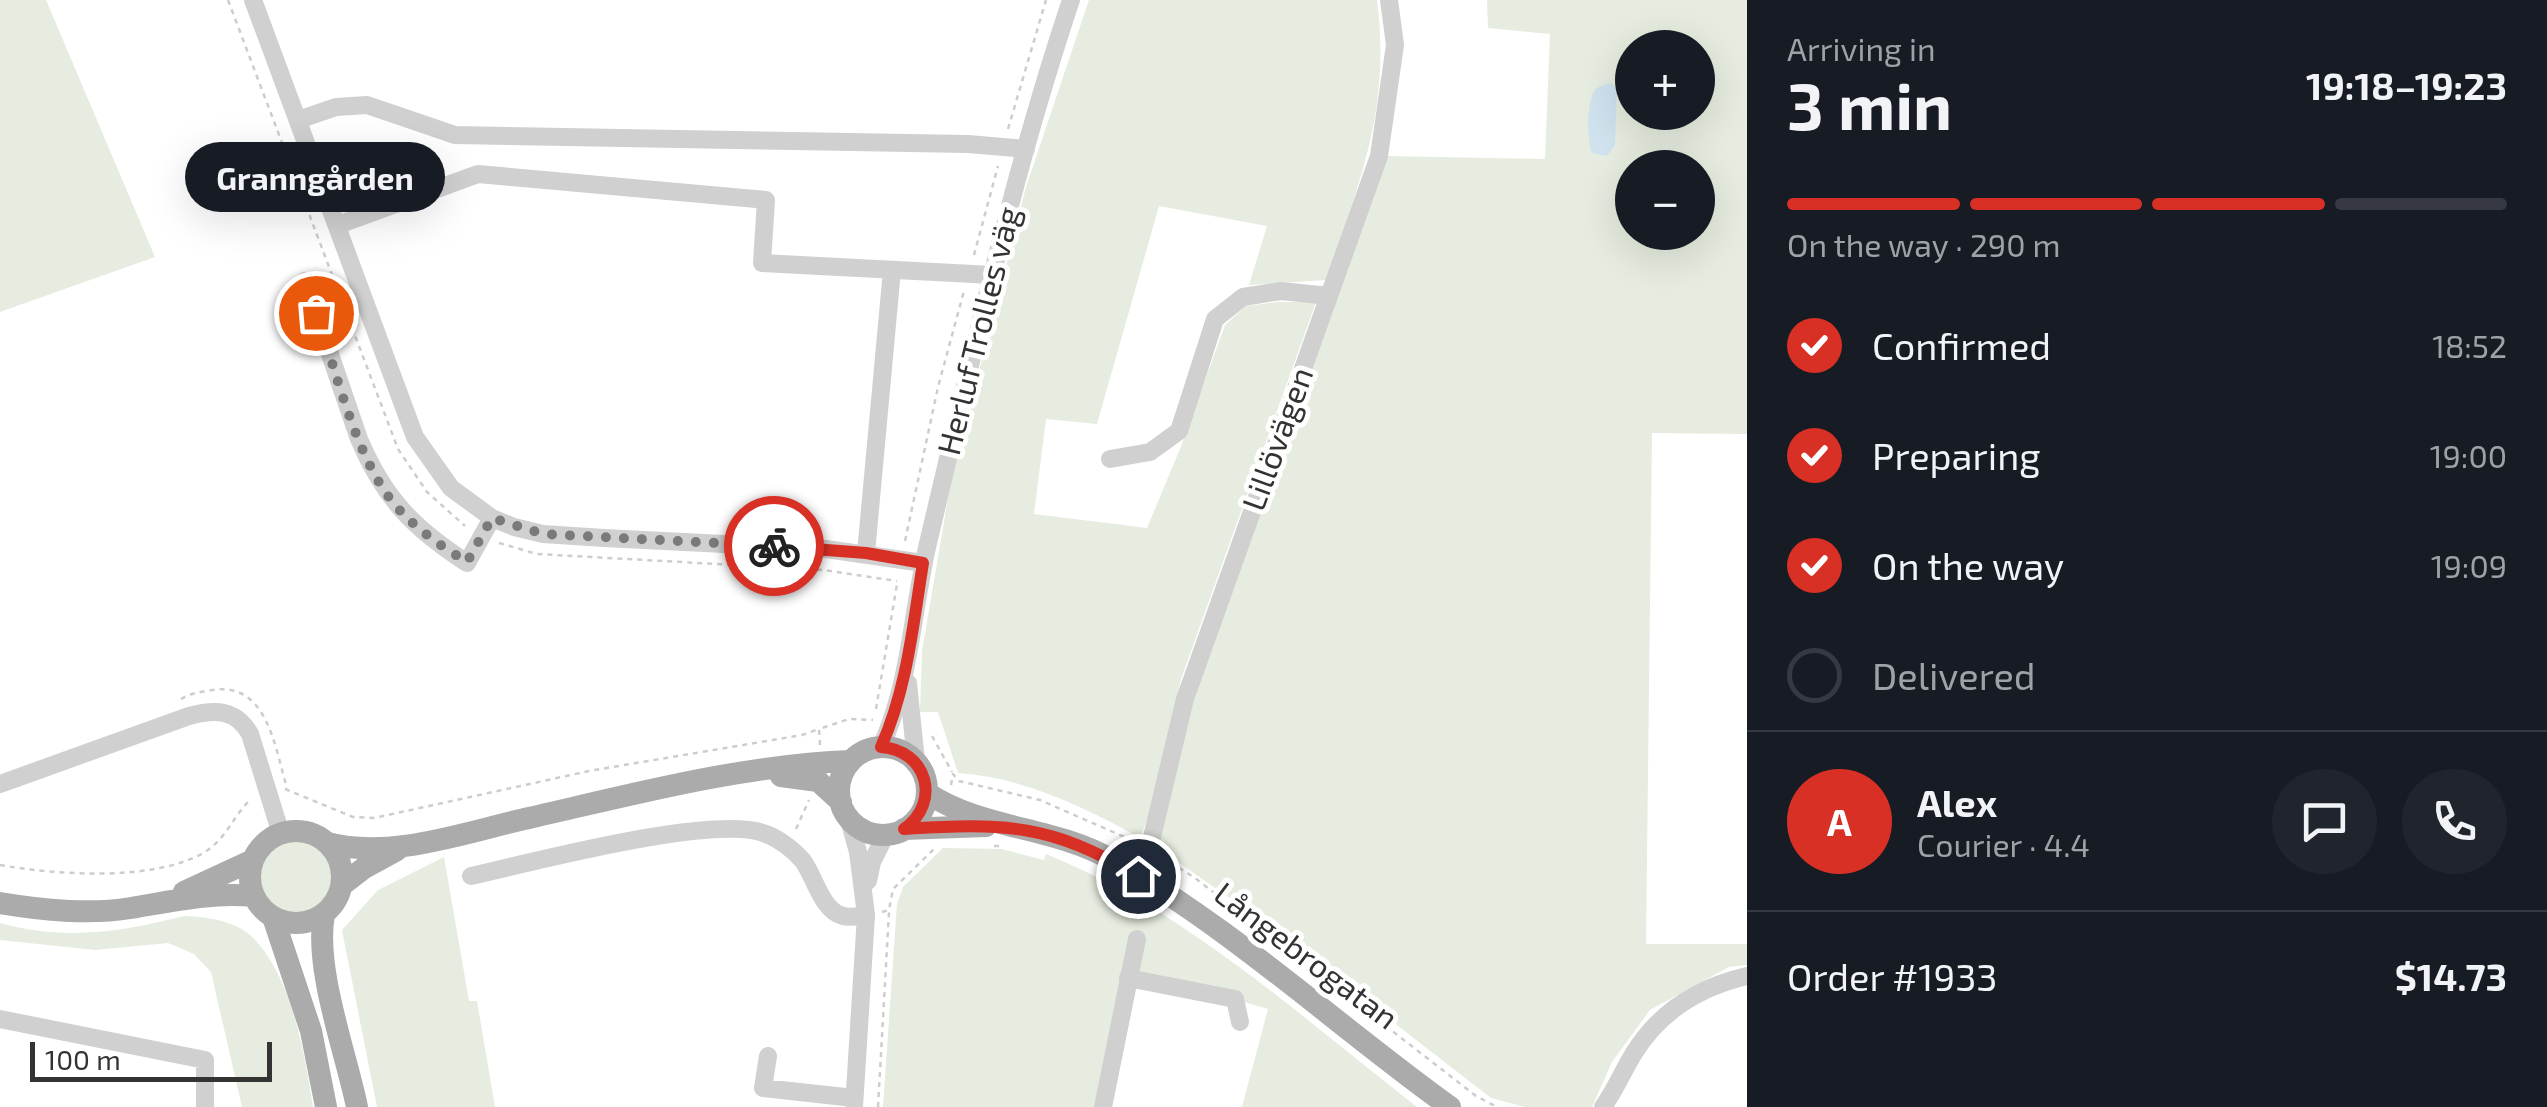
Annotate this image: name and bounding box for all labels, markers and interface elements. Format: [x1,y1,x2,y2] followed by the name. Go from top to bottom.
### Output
[1787,29,1936,67] text: Arriving in
[1615,30,1715,250] map controls
[1615,30,1715,130] button: +
[2306,62,2507,108] text: 19:18–19:23
[1787,65,1952,143] text: 3 min
[186,143,446,213] callout: Granngården
[1615,150,1715,250] button: −
[216,158,414,196] text: Granngården
[928,202,1026,459] street label: Herluf Trolles väg
[1787,225,2061,263] text: On the way · 290 m
[274,271,359,356] pin
[289,286,344,341] icon: bag
[1787,318,1842,373] icon: check
[1872,322,2051,368] text: Confirmed
[2432,326,2507,364] text: 18:52
[1233,362,1319,515] street label: Lillövägen
[1787,428,1842,483] icon: check
[1872,432,2040,478] text: Preparing
[2430,436,2507,474] text: 19:00
[724,496,824,596] courier
[747,519,802,574] icon: bike
[1787,538,1842,593] icon: check
[1872,542,2064,588] text: On the way
[2431,546,2507,584] text: 19:09
[1872,652,2036,698] text: Delivered
[2272,769,2377,874] button: chat
[2402,769,2507,874] button: phone
[1917,779,1997,825] text: Alex
[1827,798,1852,844] text: A
[1917,825,2090,863] text: Courier · 4.4
[1096,834,1181,919] pin
[1111,849,1166,904] icon: home
[1208,873,1406,1036] street label: Långebrogatan
[1787,953,1997,999] text: Order #1933
[2395,953,2507,999] text: $14.73
[30,1037,272,1082] scale bar
[45,1042,121,1076] text: 100 m

